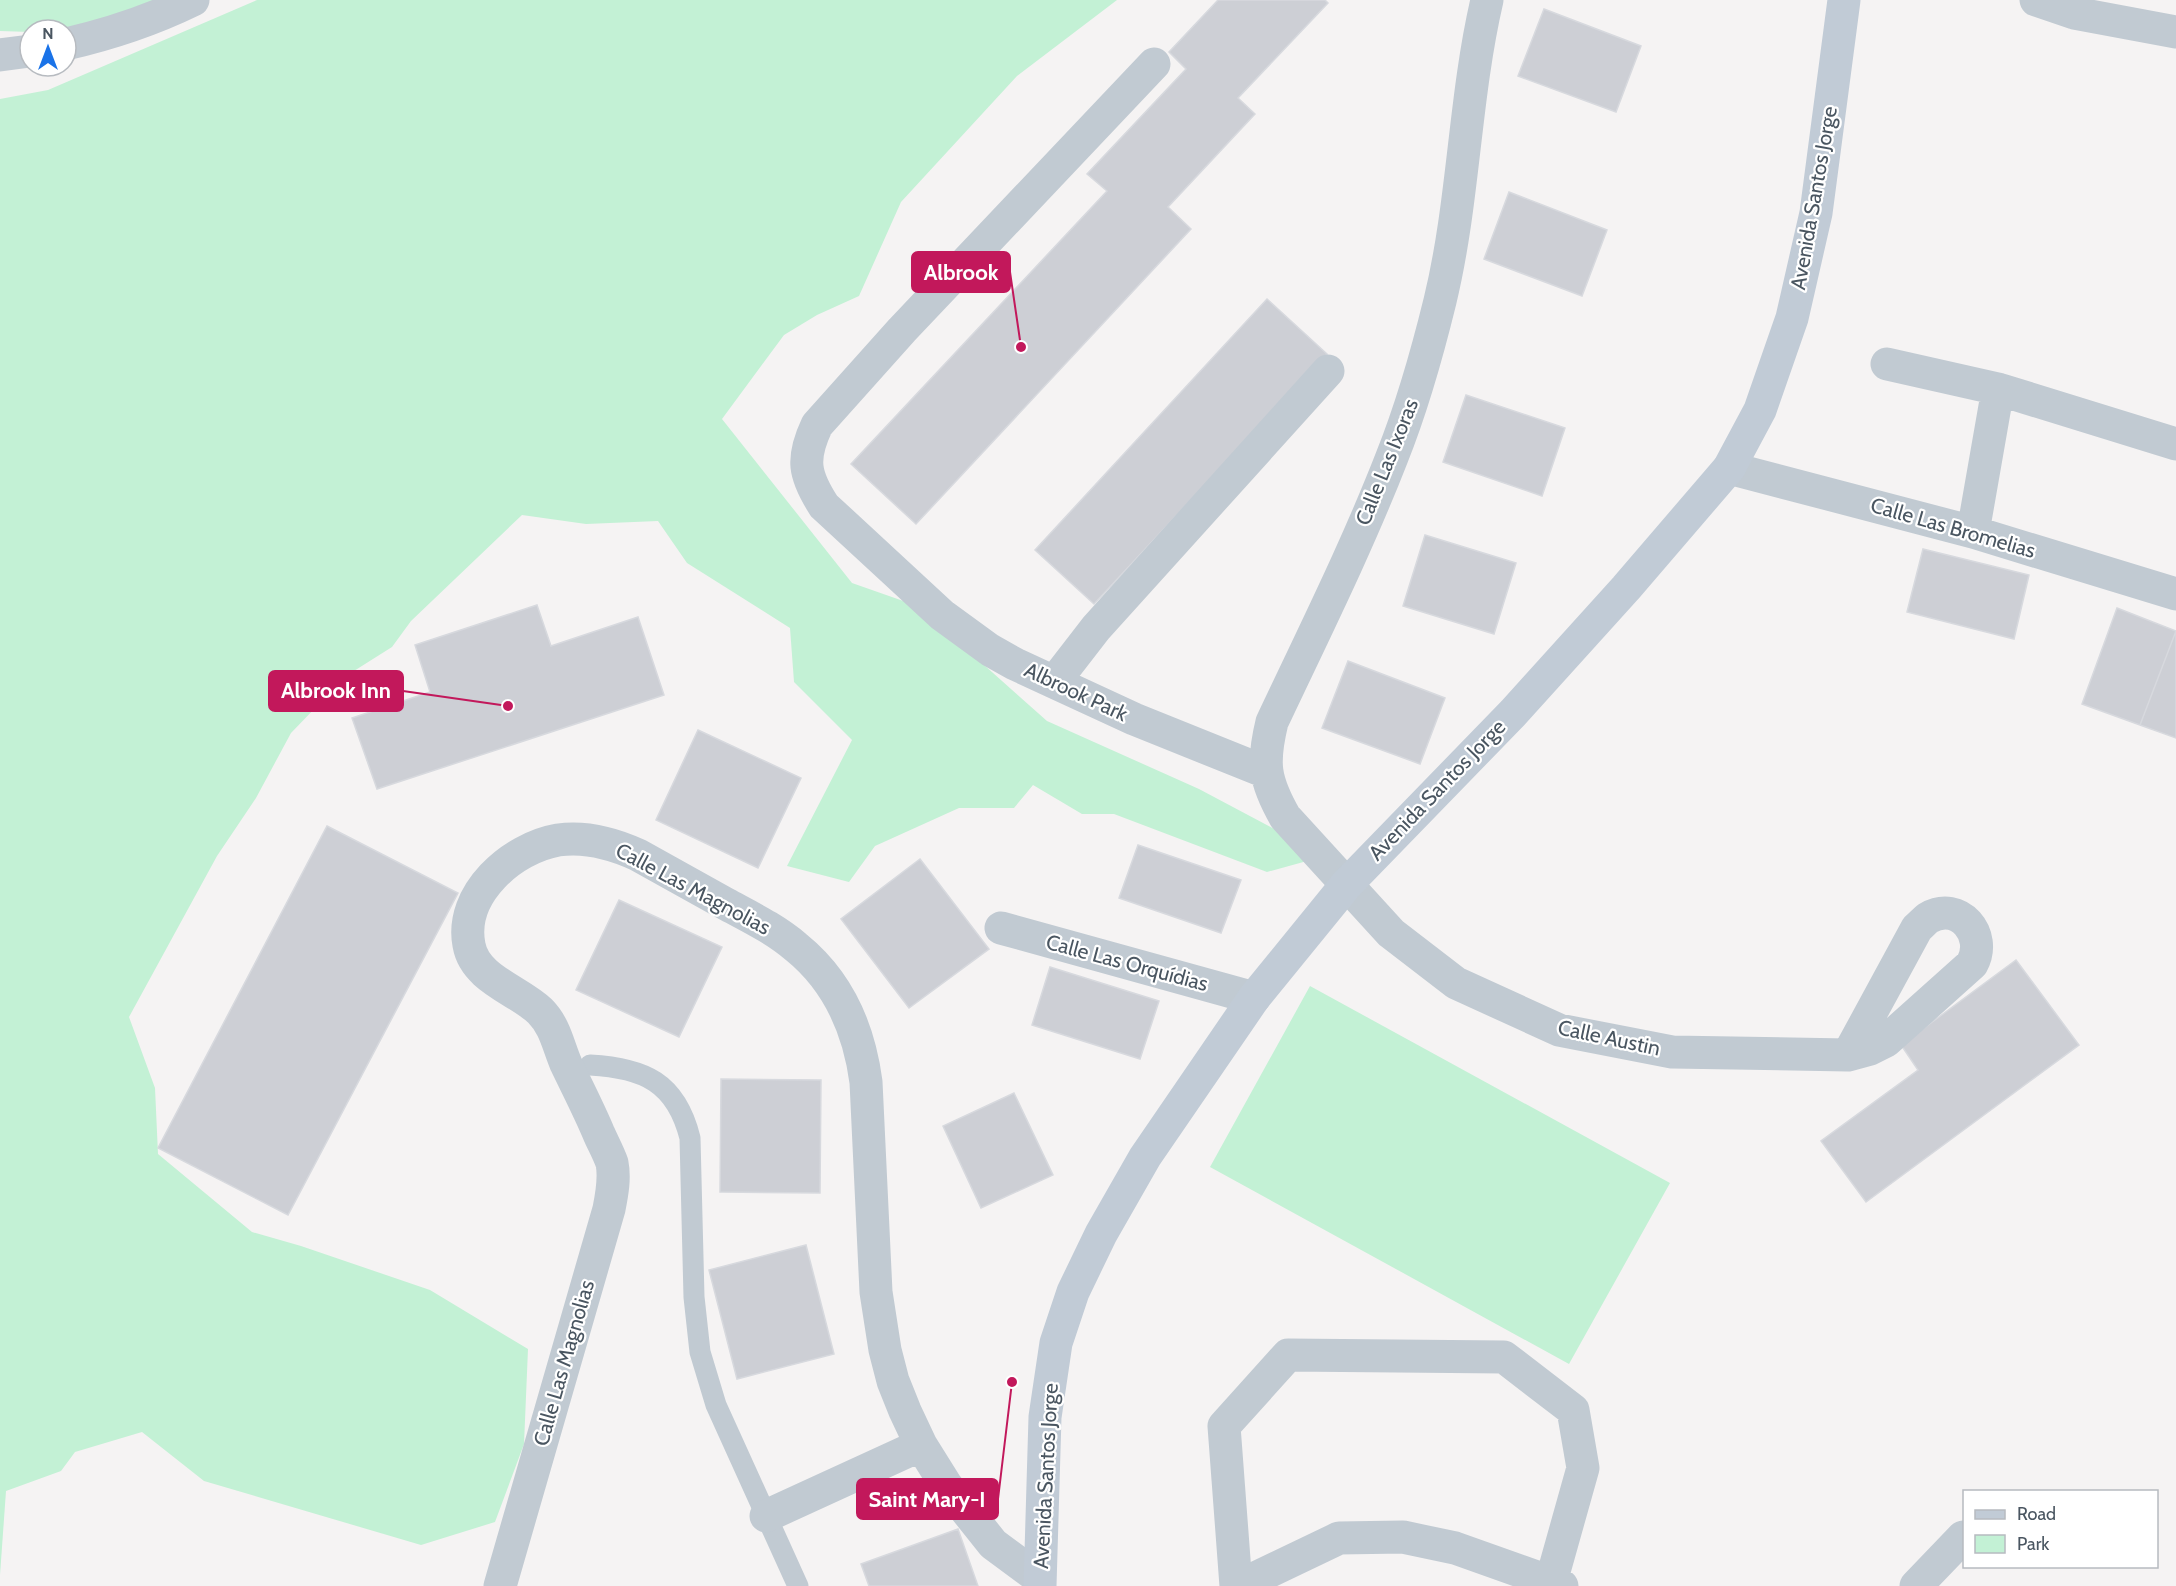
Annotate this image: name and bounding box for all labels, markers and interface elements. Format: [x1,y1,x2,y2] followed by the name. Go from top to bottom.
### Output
[18,18,78,78] north arrow
[42,24,54,43] text: N
[1785,104,1842,292] street label: Avenida Santos Jorge
[912,252,1010,292] callout: Albrook
[924,259,999,286] text: Albrook
[1350,395,1423,529] street label: Calle Las Ixoras
[1868,492,2039,563] street label: Calle Las Bromelias
[1021,657,1132,727] street label: Albrook Park
[269,671,403,711] callout: Albrook Inn
[281,677,391,704] text: Albrook Inn
[1363,714,1510,865] street label: Avenida Santos Jorge
[612,837,775,940] street label: Calle Las Magnolias
[1043,929,1211,996] street label: Calle Las Orquídias
[1556,1014,1663,1061] street label: Calle Austin
[528,1277,599,1449] street label: Calle Las Magnolias
[1028,1382,1063,1569] street label: Avenida Santos Jorge
[857,1479,998,1519] callout: Saint Mary-I
[868,1486,986,1513] text: Saint Mary-I
[1963,1490,2158,1568] legend
[2017,1503,2056,1525] text: Road
[2017,1533,2050,1555] text: Park

